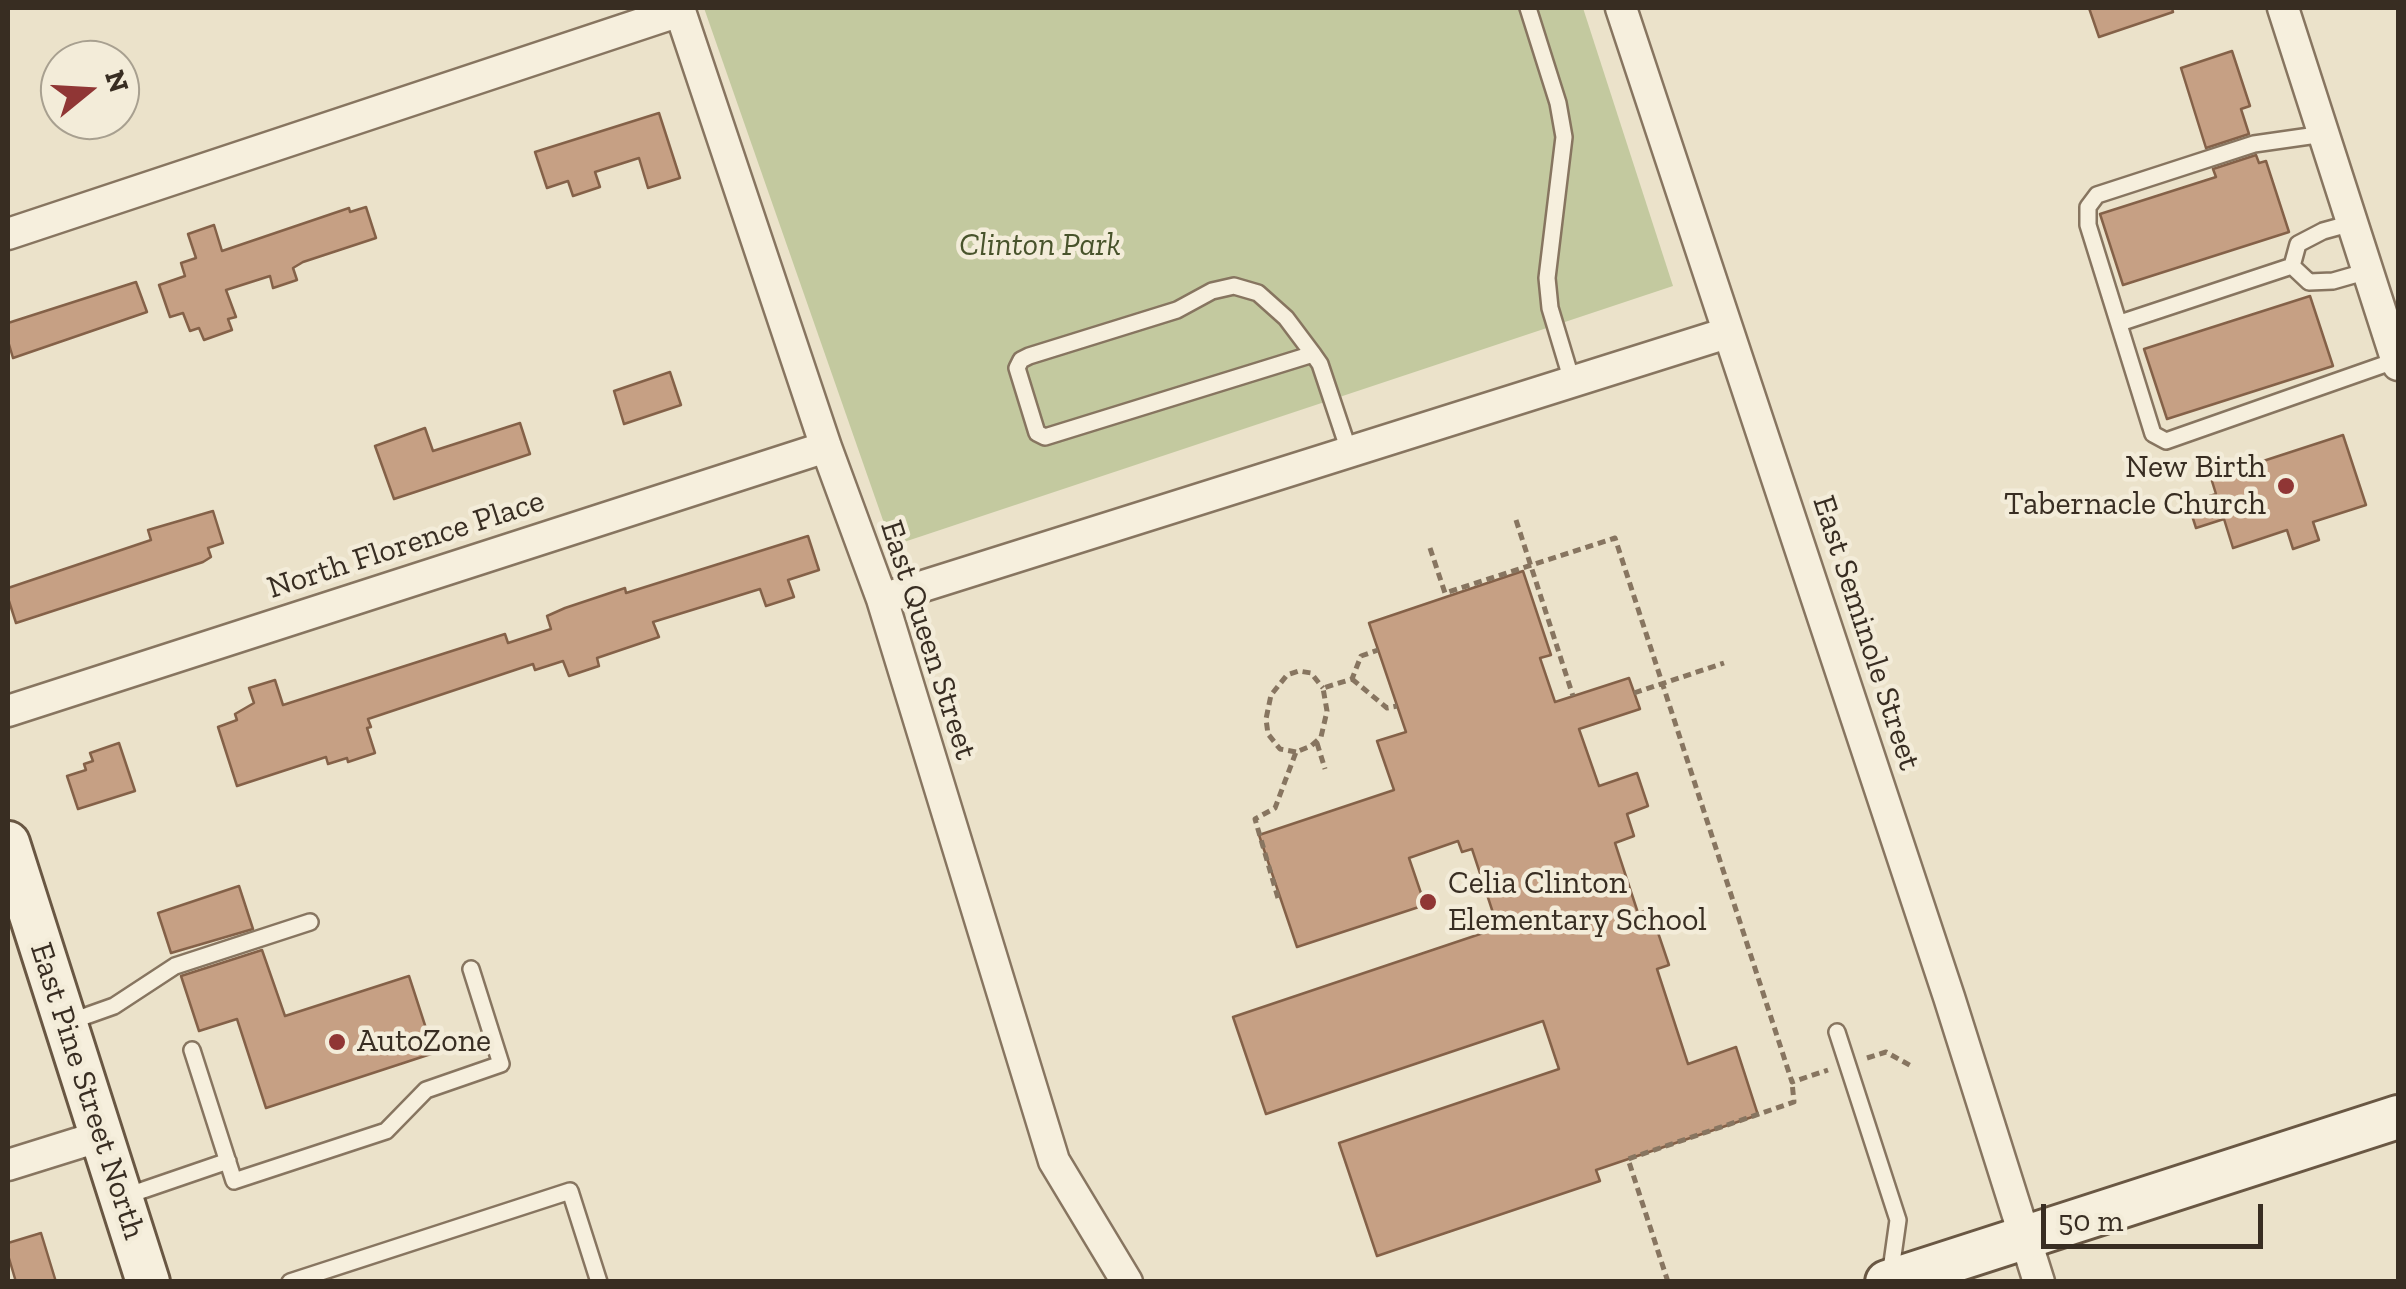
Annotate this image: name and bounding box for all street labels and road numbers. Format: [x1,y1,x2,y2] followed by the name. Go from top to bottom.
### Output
[263,482,549,608] street label: North Florence Place
[1804,491,1928,775] street label: East Seminole Street
[871,516,985,764] street label: East Queen Street
[21,938,153,1244] street label: East Pine Street North

